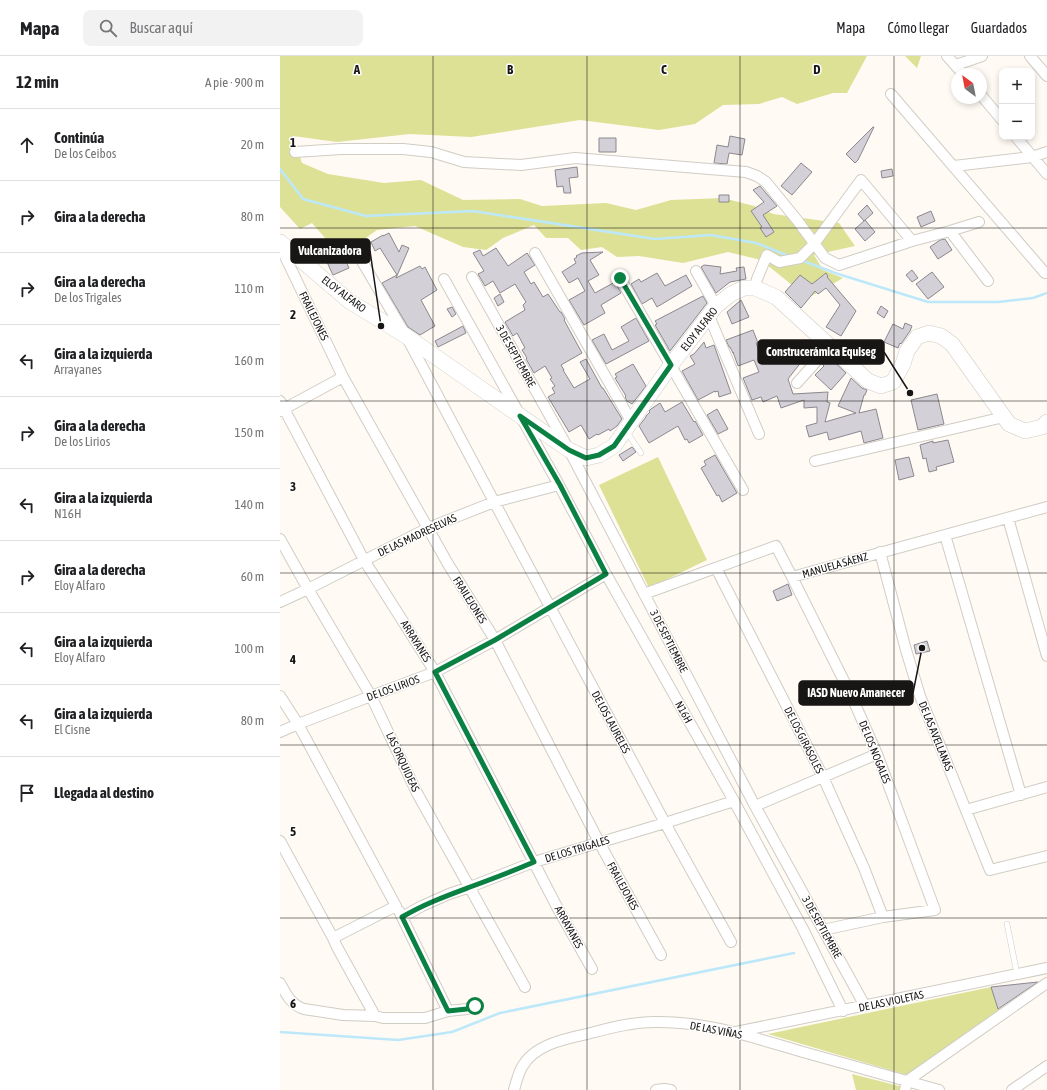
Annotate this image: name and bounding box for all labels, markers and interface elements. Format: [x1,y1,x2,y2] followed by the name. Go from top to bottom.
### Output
[83,10,363,46] search box
[20,17,59,39] text: Mapa
[97,17,119,39] icon: search
[129,19,193,36] text: Buscar aquí
[836,20,865,36] text: Mapa
[887,20,949,36] text: Cómo llegar
[971,20,1027,36] text: Guardados
[353,62,361,77] text: A
[507,62,514,77] text: B
[661,62,667,77] text: C
[813,62,821,77] text: D
[951,68,987,104] north arrow
[999,68,1035,140] map controls
[999,68,1035,104] button: +
[16,72,59,92] text: 12 min
[205,75,264,90] text: A pie · 900 m
[999,104,1035,140] button: −
[54,129,104,146] text: Continúa
[16,134,38,156] icon: ahead
[290,135,296,150] text: 1
[241,137,264,152] text: 20 m
[54,146,116,161] text: De los Ceibos
[16,206,38,228] icon: right
[54,208,145,225] text: Gira a la derecha
[241,209,264,224] text: 80 m
[291,239,370,263] callout: Vulcanizadora
[297,244,362,258] text: Vulcanizadora
[611,269,629,287] route end
[54,273,145,290] text: Gira a la derecha
[320,273,368,315] street label: ELOY ALFARO
[16,278,38,300] icon: right
[235,281,264,296] text: 110 m
[54,290,122,305] text: De los Trigales
[297,290,331,343] street label: FRAILEJONES
[678,305,720,353] street label: ELOY ALFARO
[290,307,296,322] text: 2
[494,323,538,389] street label: 3 DE SEPTIEMBRE
[758,340,884,364] callout: Construcerámica Equiseg
[54,345,152,362] text: Gira a la izquierda
[766,345,877,359] text: Construcerámica Equiseg
[16,350,38,372] icon: left
[235,353,264,368] text: 160 m
[54,362,102,377] text: Arrayanes
[54,417,145,434] text: Gira a la derecha
[16,422,38,444] icon: right
[235,425,264,440] text: 150 m
[54,434,110,449] text: De los Lirios
[290,479,296,494] text: 3
[54,489,152,506] text: Gira a la izquierda
[16,494,38,516] icon: left
[235,497,264,512] text: 140 m
[54,506,81,521] text: N16H
[376,511,459,558] street label: DE LAS MADRESELVAS
[801,550,869,580] street label: MANUELA SÁENZ
[54,561,145,578] text: Gira a la derecha
[16,566,38,588] icon: right
[241,569,264,584] text: 60 m
[451,574,489,626] street label: FRAILEJONES
[54,578,105,593] text: Eloy Alfaro
[648,608,690,675] street label: 3 DE SEPTIEMBRE
[399,618,434,664] street label: ARRAYANES
[54,633,152,650] text: Gira a la izquierda
[16,638,38,660] icon: left
[235,641,264,656] text: 100 m
[54,650,105,665] text: Eloy Alfaro
[289,652,296,667] text: 4
[365,673,421,703] street label: DE LOS LIRIOS
[799,681,913,705] callout: IASD Nuevo Amanecer
[807,686,905,700] text: IASD Nuevo Amanecer
[590,689,633,756] street label: DE LOS LAURELES
[673,699,695,725] street label: N16H
[917,700,956,773] street label: DE LAS AVELLANAS
[54,705,152,722] text: Gira a la izquierda
[782,705,826,776] street label: DE LOS GIRASOLES
[16,710,38,732] icon: left
[241,713,264,728] text: 80 m
[857,719,893,785] street label: DE LOS NOGALES
[54,722,90,737] text: El Cisne
[384,730,422,794] street label: LAS ORQUIDEAS
[16,782,38,804] icon: arrive
[54,784,154,801] text: Llegada al destino
[290,824,296,839] text: 5
[543,833,611,865] street label: DE LOS TRIGALES
[605,860,641,912] street label: FRAILEJONES
[800,894,844,960] street label: 3 DE SEPTIEMBRE
[552,904,586,951] street label: ARRAYANES
[857,988,925,1014] street label: DE LAS VIOLETAS
[290,996,296,1011] text: 6
[466,997,484,1015] route start
[689,1019,743,1041] street label: DE LAS VIÑAS

